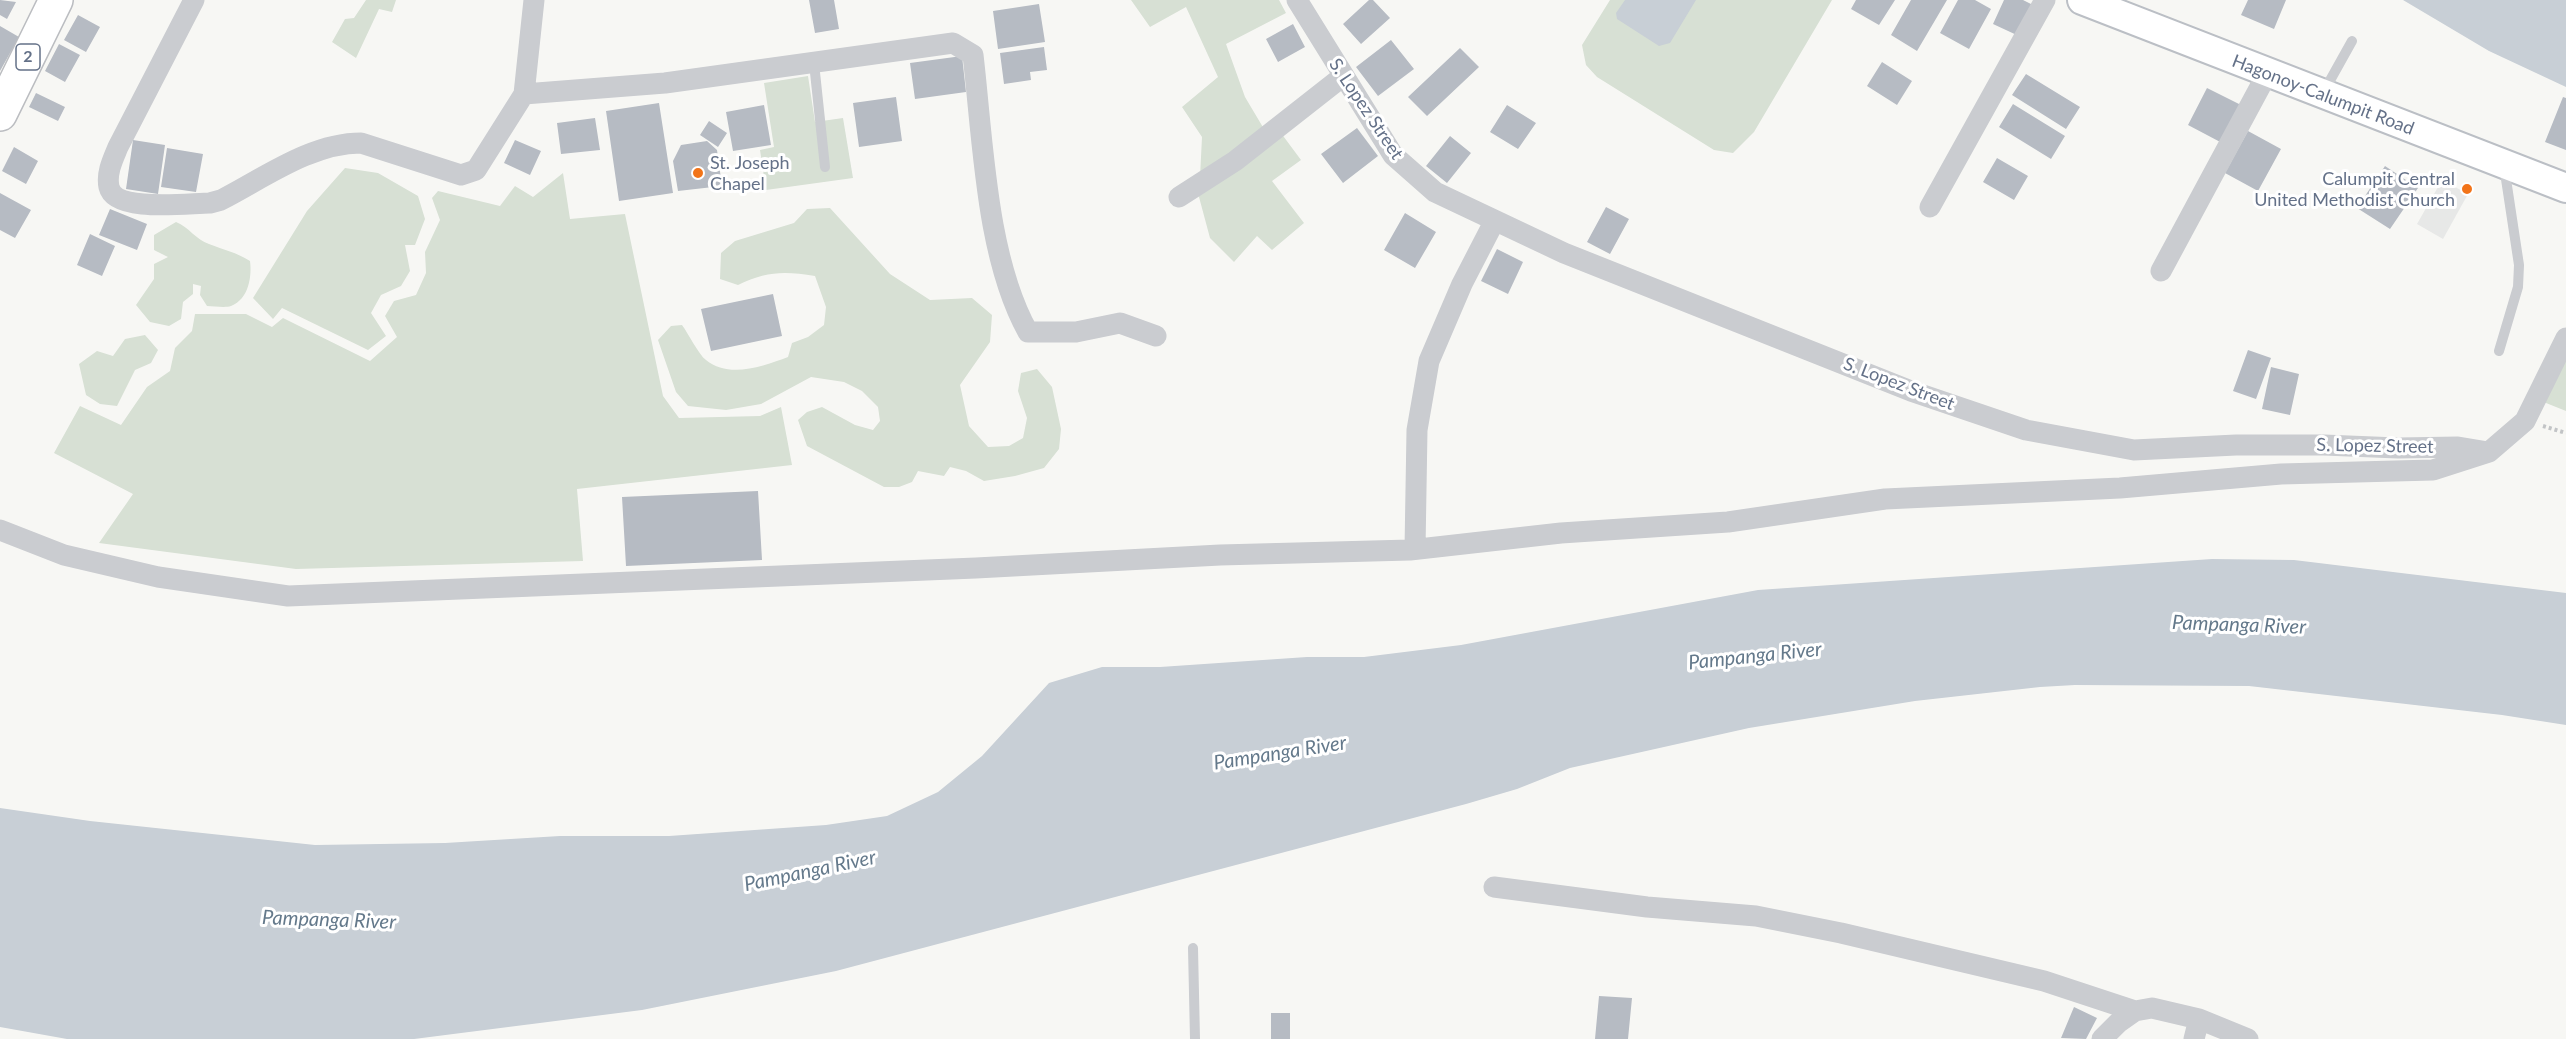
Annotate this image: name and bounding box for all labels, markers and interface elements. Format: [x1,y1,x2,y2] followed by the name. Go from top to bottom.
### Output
[16,44,40,70] road number: 2
[2229,50,2417,140] street label: Hagonoy-Calumpit Road
[1324,54,1408,164] street label: S. Lopez Street
[710,152,790,195] place label: St. Joseph Chapel
[691,166,705,180] marker: St. Joseph Chapel
[2254,168,2455,210] place label: Calumpit Central United Methodist Church
[2460,182,2474,196] marker: Calumpit Central United Methodist Church
[1840,353,1958,415] street label: S. Lopez Street
[2316,434,2434,458] street label: S. Lopez Street
[2172,611,2306,639] water label: Pampanga River
[1687,637,1823,675] water label: Pampanga River
[1212,731,1348,775] water label: Pampanga River
[742,845,878,897] water label: Pampanga River
[262,906,396,934] water label: Pampanga River

